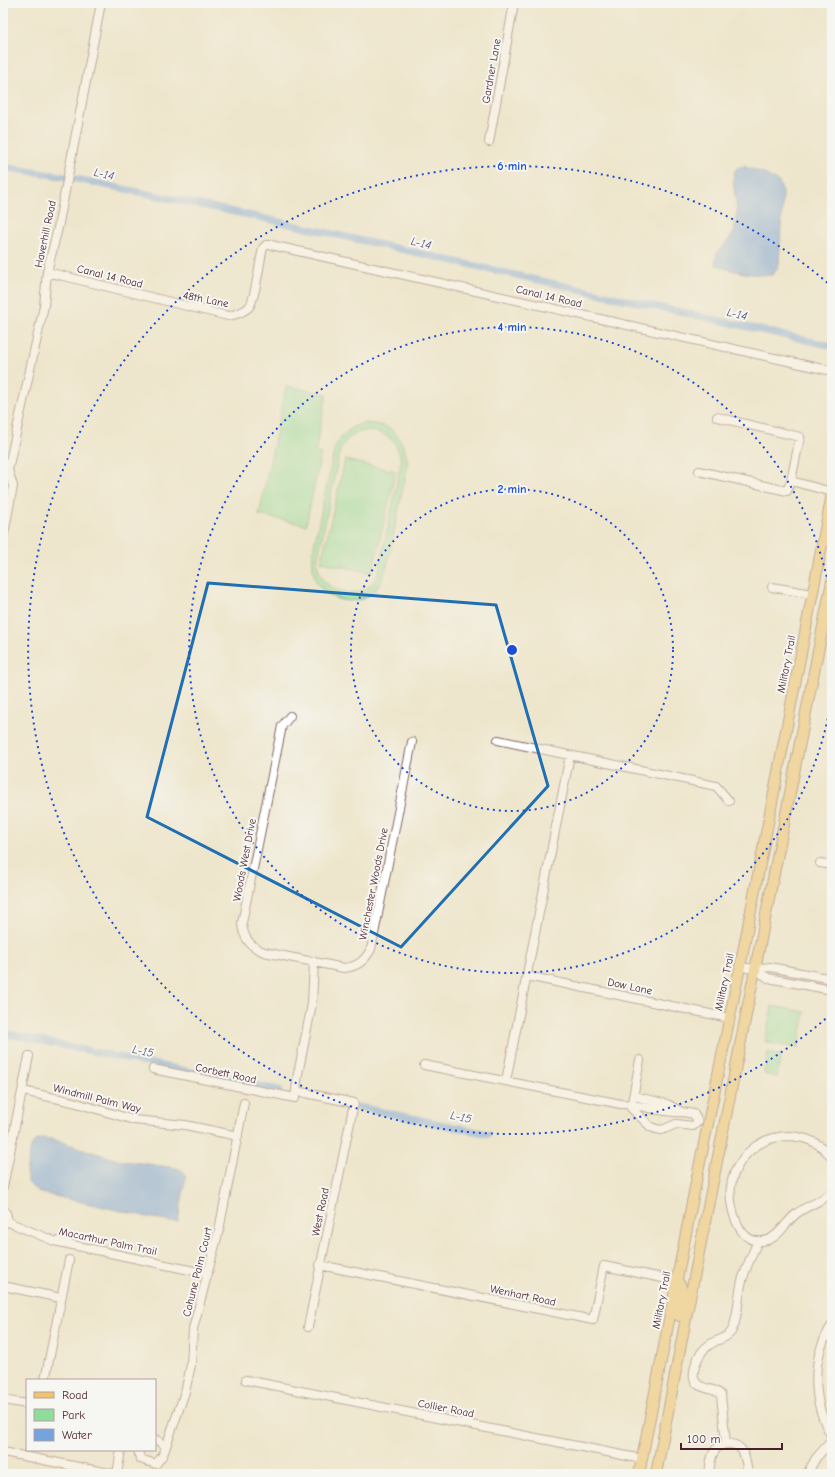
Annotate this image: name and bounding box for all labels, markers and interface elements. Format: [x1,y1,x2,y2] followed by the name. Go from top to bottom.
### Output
[479,37,504,105] street label: Gardner Lane
[497,159,527,173] text: 6 min
[93,165,116,183] water label: L-14
[32,199,59,269] street label: Haverhill Road
[409,234,433,252] water label: L-14
[76,262,144,291] street label: Canal 14 Road
[515,283,583,310] street label: Canal 14 Road
[182,289,230,310] street label: 48th Lane
[725,305,749,323] water label: L-14
[498,320,526,334] text: 4 min
[497,482,527,496] text: 2 min
[775,634,798,694] street label: Military Trail
[505,643,519,657] centre of rings
[230,817,259,903] street label: Woods West Drive
[356,826,391,941] street label: Winchester Woods Drive
[712,952,737,1012] street label: Military Trail
[606,975,654,998] street label: Dow Lane
[131,1042,155,1060] water label: L-15
[194,1061,258,1086] street label: Corbett Road
[52,1081,142,1116] street label: Windmill Palm Way
[449,1108,473,1126] water label: L-15
[309,1186,332,1238] street label: West Road
[58,1225,158,1258] street label: Macarthur Palm Trail
[180,1225,215,1318] street label: Cohune Palm Court
[650,1270,673,1330] street label: Military Trail
[489,1282,557,1309] street label: Wenhart Road
[26,1379,156,1451] legend
[62,1388,88,1402] text: Road
[417,1397,475,1420] street label: Collier Road
[62,1408,85,1422] text: Park
[681,1425,782,1451] scale bar
[62,1428,92,1442] text: Water
[687,1432,720,1446] text: 100 m

